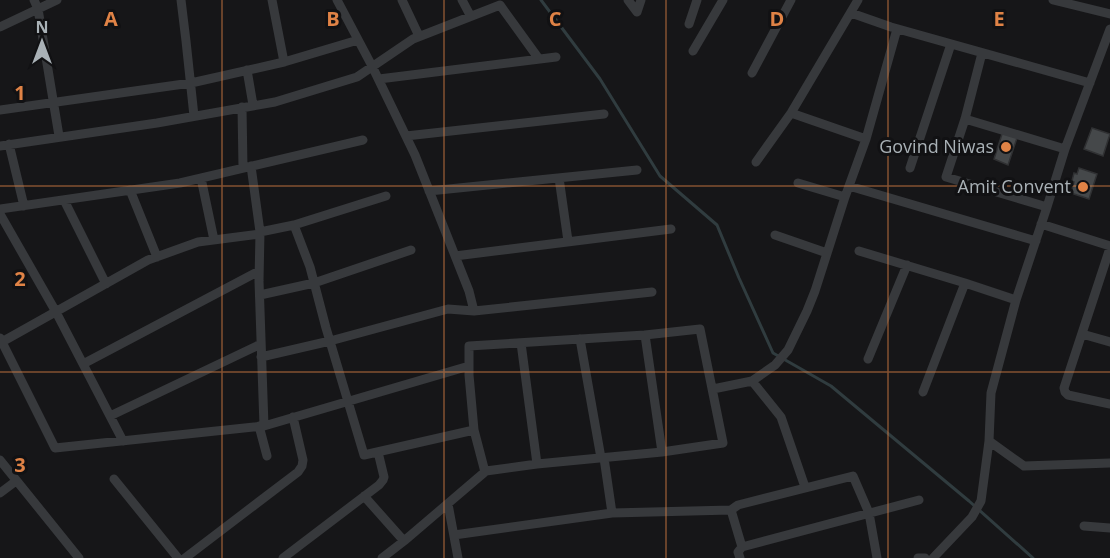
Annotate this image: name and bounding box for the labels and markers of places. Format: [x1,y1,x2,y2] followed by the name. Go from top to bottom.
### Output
[879,134,994,158] place label: Govind Niwas
[999,140,1013,154] marker: Govind Niwas
[958,174,1071,198] place label: Amit Convent
[1076,180,1090,194] marker: Amit Convent

